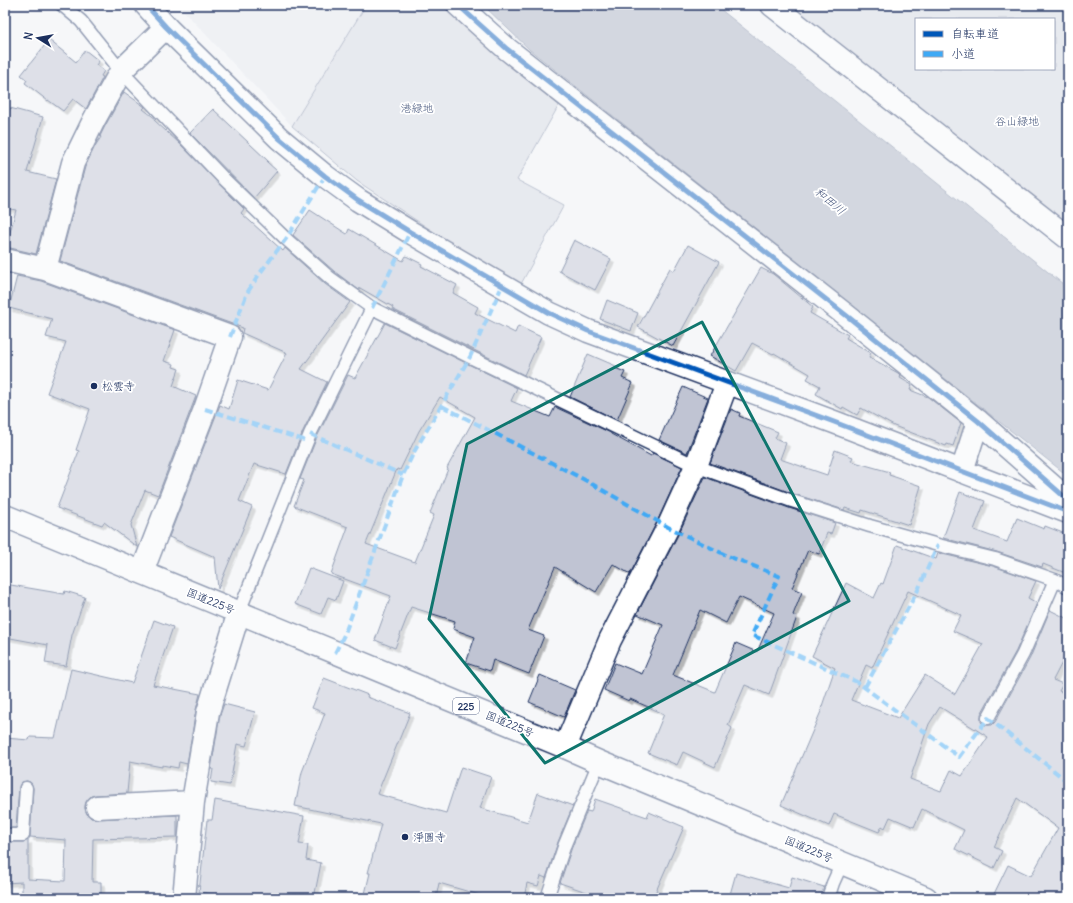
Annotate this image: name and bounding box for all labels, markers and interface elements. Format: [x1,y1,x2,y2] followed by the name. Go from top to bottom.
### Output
[18,18,58,58] north arrow
[915,18,1055,70] legend
[951,26,999,41] text: 自転車道
[21,31,36,41] text: N
[951,46,975,61] text: 小道
[401,101,434,115] park label: 港緑地
[995,114,1039,128] park label: 谷山緑地
[812,183,849,218] water label: 和田川
[102,379,135,393] place label: 松雲寺
[89,381,99,391] marker: 松雲寺
[185,585,237,617] street label: 国道225号
[453,698,479,714] road number: 225
[484,708,536,740] street label: 国道225号
[413,830,446,844] place label: 淨圓寺
[400,832,410,842] marker: 淨圓寺
[783,833,835,865] street label: 国道225号

